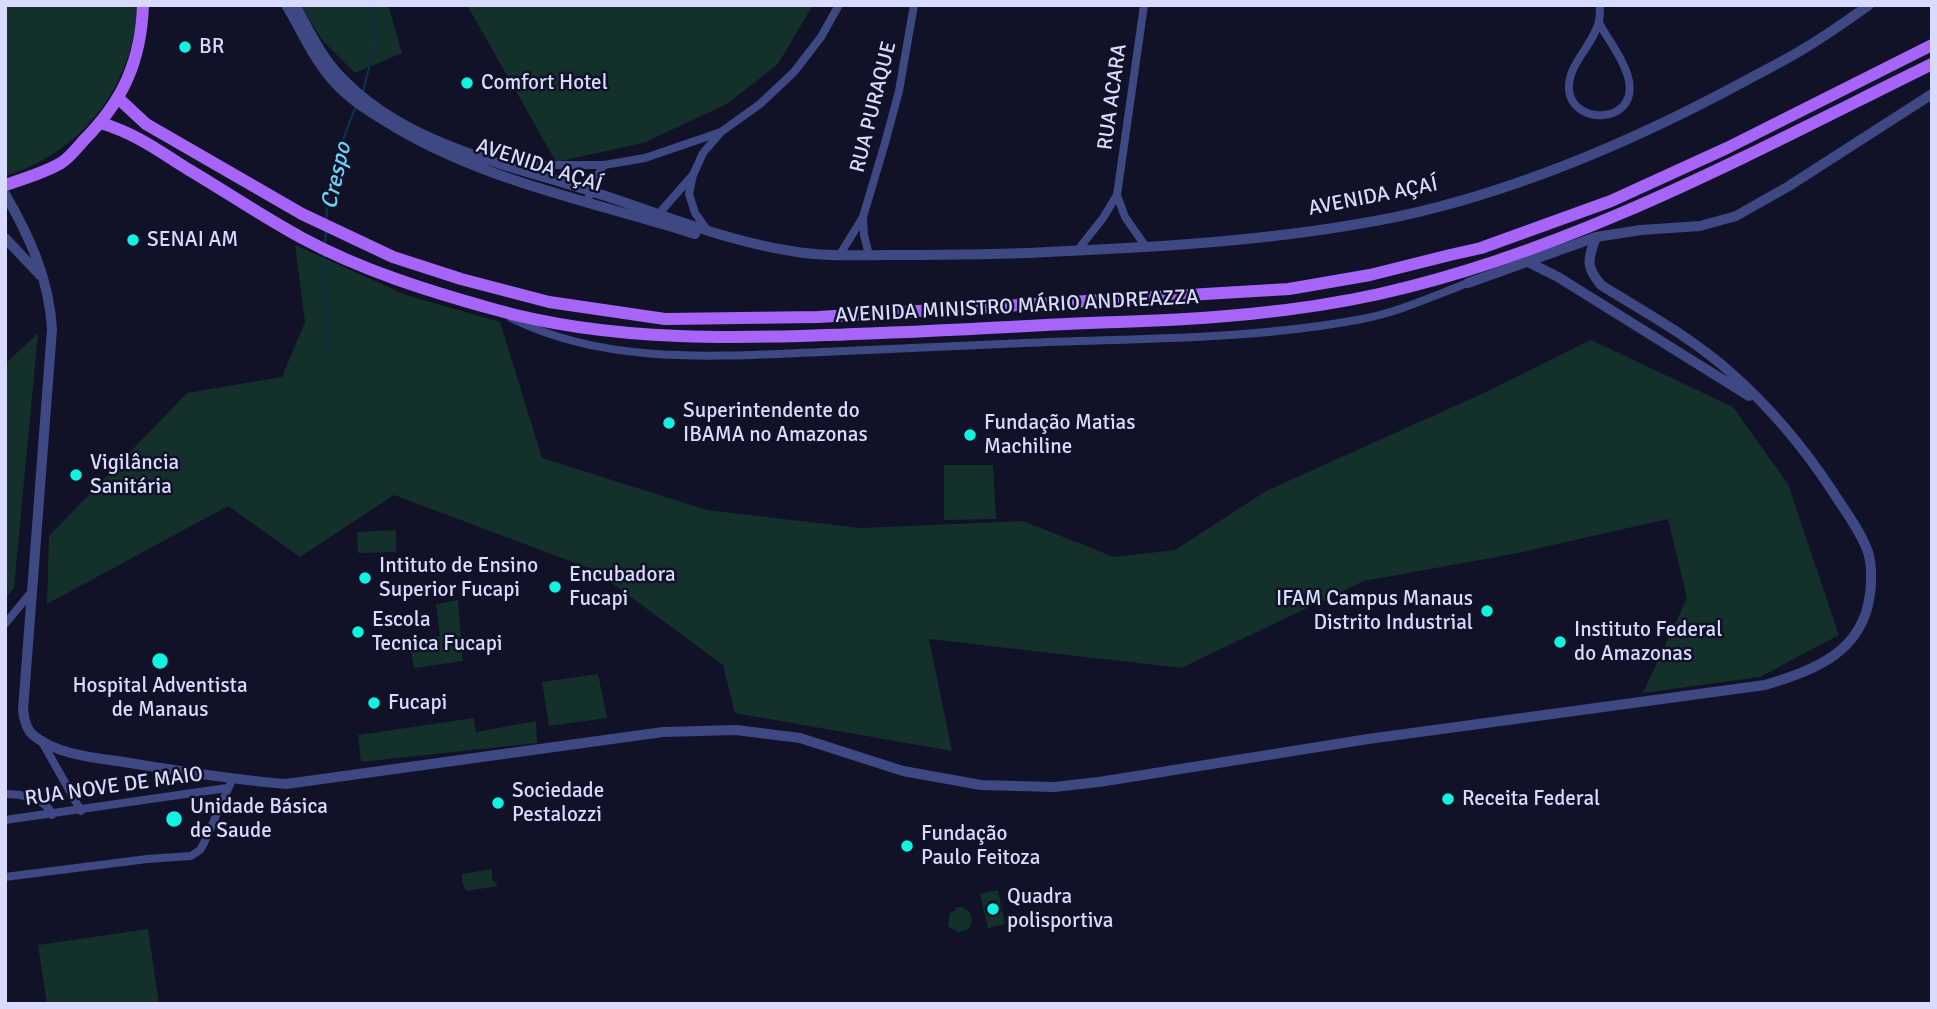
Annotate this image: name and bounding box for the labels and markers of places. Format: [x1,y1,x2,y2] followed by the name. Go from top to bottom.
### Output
[199,34,224,60] place label: BR
[177,39,193,55] marker: BR
[481,70,608,96] place label: Comfort Hotel
[459,75,475,91] marker: Comfort Hotel
[147,227,238,253] place label: SENAI AM
[125,232,141,248] marker: SENAI AM
[683,398,868,448] place label: Superintendente do IBAMA no Amazonas
[984,410,1135,460] place label: Fundação Matias Machiline
[661,415,677,431] marker: Superintendente do IBAMA no Amazonas
[962,427,978,443] marker: Fundação Matias Machiline
[90,450,179,500] place label: Vigilância Sanitária
[68,467,84,483] marker: Vigilância Sanitária
[379,553,538,603] place label: Intituto de Ensino Superior Fucapi
[569,562,676,612] place label: Encubadora Fucapi
[357,570,373,586] marker: Intituto de Ensino Superior Fucapi
[547,579,563,595] marker: Encubadora Fucapi
[1276,586,1473,636] place label: IFAM Campus Manaus Distrito Industrial
[1479,603,1495,619] marker: IFAM Campus Manaus Distrito Industrial
[372,607,503,657] place label: Escola Tecnica Fucapi
[1574,617,1722,667] place label: Instituto Federal do Amazonas
[350,624,366,640] marker: Escola Tecnica Fucapi
[1552,634,1568,650] marker: Instituto Federal do Amazonas
[150,651,170,671] marker: Hospital Adventista de Manaus
[72,673,248,723] place label: Hospital Adventista de Manaus
[388,690,447,716] place label: Fucapi
[366,695,382,711] marker: Fucapi
[512,778,604,828] place label: Sociedade Pestalozzi
[1462,786,1600,812] place label: Receita Federal
[1440,791,1456,807] marker: Receita Federal
[190,794,328,844] place label: Unidade Básica de Saude
[490,795,506,811] marker: Sociedade Pestalozzi
[164,809,184,829] marker: Unidade Básica de Saude
[921,821,1040,871] place label: Fundação Paulo Feitoza
[899,838,915,854] marker: Fundação Paulo Feitoza
[1007,884,1113,934] place label: Quadra polisportiva
[985,901,1001,917] marker: Quadra polisportiva

